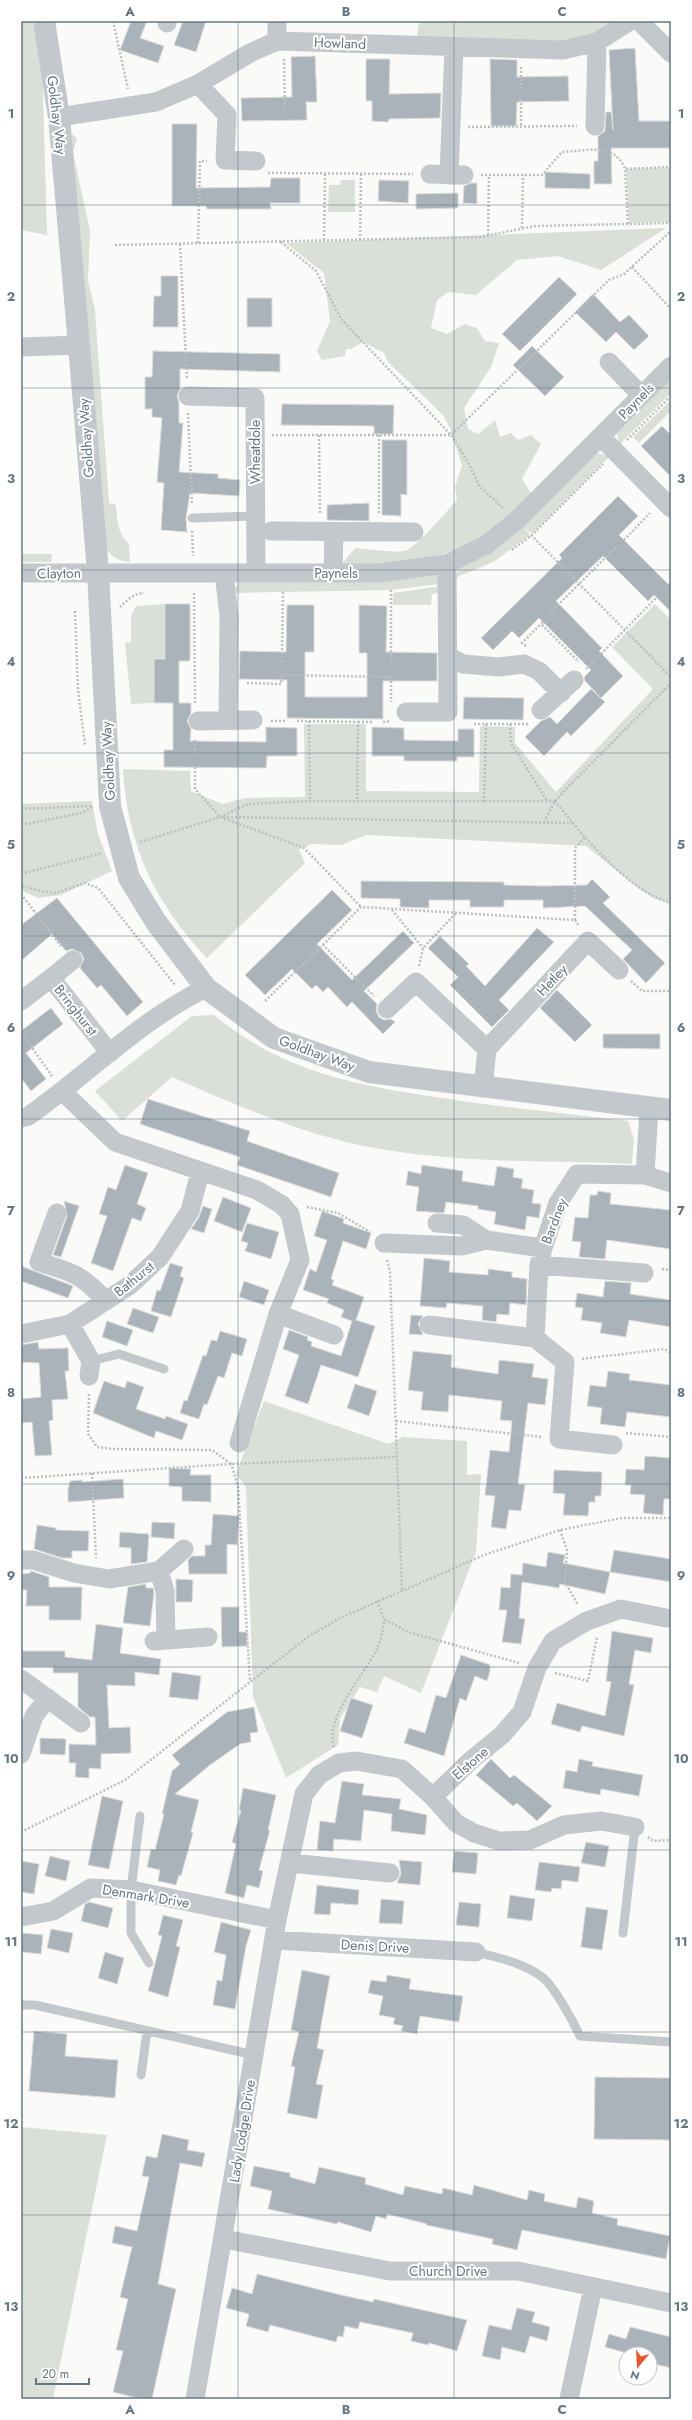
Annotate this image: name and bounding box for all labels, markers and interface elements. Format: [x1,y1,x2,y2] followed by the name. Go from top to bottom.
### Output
[124,2,135,21] text: A
[342,2,351,21] text: B
[557,2,567,21] text: C
[314,32,366,54] street label: Howland
[42,74,72,156] street label: Goldhay Way
[8,104,14,123] text: 1
[678,104,684,123] text: 1
[7,287,15,306] text: 2
[677,287,685,306] text: 2
[614,378,659,424] street label: Paynels
[73,397,99,478] street label: Goldhay Way
[245,420,265,484] street label: Wheatdole
[7,469,15,488] text: 3
[677,469,685,488] text: 3
[37,563,81,583] street label: Clayton
[314,563,358,583] street label: Paynels
[6,652,16,671] text: 4
[676,652,686,671] text: 4
[96,720,120,801] street label: Goldhay Way
[7,835,15,854] text: 5
[677,835,685,854] text: 5
[532,959,572,1000] street label: Hetley
[50,980,103,1040] street label: Bringhurst
[7,1018,16,1037] text: 6
[677,1018,686,1037] text: 6
[276,1030,358,1076] street label: Goldhay Way
[536,1194,572,1247] street label: Bardney
[7,1201,15,1220] text: 7
[677,1201,685,1220] text: 7
[110,1256,159,1301] street label: Bathurst
[7,1383,15,1402] text: 8
[677,1383,685,1402] text: 8
[7,1566,16,1585] text: 9
[677,1566,686,1585] text: 9
[448,1742,492,1784] street label: Elstone
[3,1749,19,1768] text: 10
[673,1749,689,1768] text: 10
[101,1879,191,1913] street label: Denmark Drive
[4,1932,18,1951] text: 11
[674,1932,688,1951] text: 11
[340,1934,410,1958] street label: Denis Drive
[224,2078,260,2184] street label: Lady Lodge Drive
[3,2114,19,2133] text: 12
[673,2114,689,2133] text: 12
[409,2261,487,2281] street label: Church Drive
[4,2297,18,2316] text: 13
[674,2297,688,2316] text: 13
[618,2346,658,2386] north arrow
[36,2360,89,2386] scale bar
[42,2365,69,2383] text: 20 m
[628,2367,642,2384] text: N
[124,2400,135,2419] text: A
[342,2400,351,2419] text: B
[557,2400,567,2419] text: C

